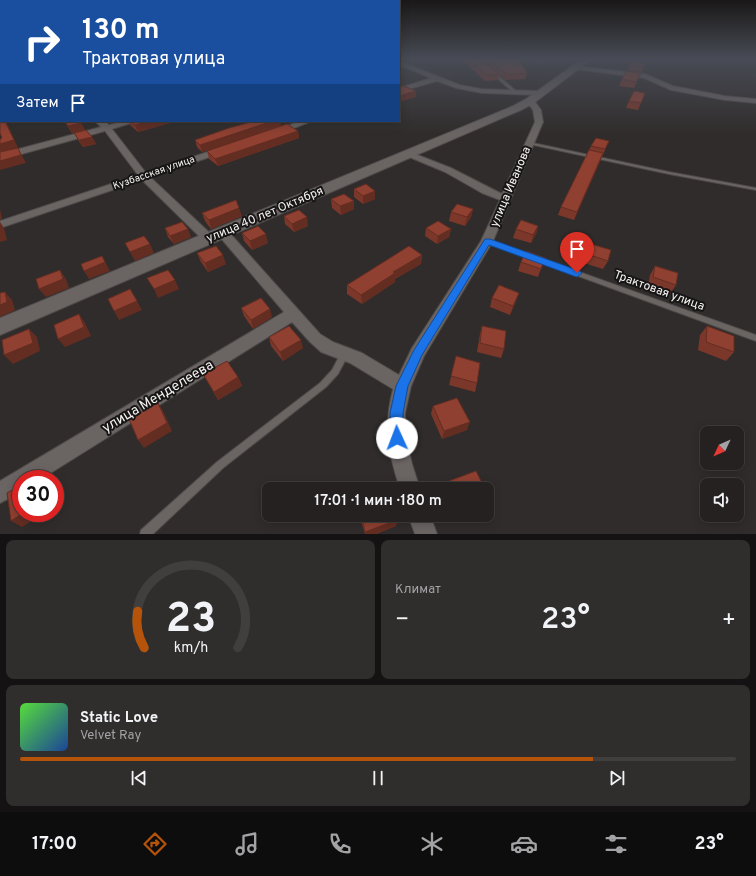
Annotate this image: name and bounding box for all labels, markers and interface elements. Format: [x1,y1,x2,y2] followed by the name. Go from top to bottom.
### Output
[82,13,160,49] text: 130 m
[16,16,68,68] icon: right
[82,48,225,71] text: Трактовая улица
[67,92,89,114] icon: arrive
[16,94,59,113] text: Затем
[487,144,535,230] street label: улица Иванова
[111,153,197,193] street label: Кузбасская улица
[204,183,326,247] street label: улица 40 лет Октября
[560,232,594,273] pin
[566,238,588,260] icon: arrive
[611,267,707,315] street label: Трактовая улица
[99,357,217,437] street label: улица Менделеева
[376,417,418,459] position arrow
[700,426,744,470] north arrow
[700,426,744,522] map controls
[12,470,64,522] speed limit sign: 30
[700,478,744,522] button: sound
[314,492,442,511] text: 17:01 · 1 мин · 180 m
[395,582,441,598] text: Климат
[165,593,216,646] text: 23
[541,602,590,639] text: 23°
[395,607,409,634] text: −
[722,607,736,634] text: +
[173,638,208,656] text: km/h
[80,709,158,728] text: Static Love
[80,728,141,744] text: Velvet Ray
[128,767,150,789] icon: previous
[367,767,389,789] icon: pause
[606,767,628,789] icon: next
[141,830,169,858] icon: directions
[233,830,261,858] icon: music
[326,830,354,858] icon: phone
[418,830,446,858] icon: climate
[510,830,538,858] icon: car
[602,830,630,858] icon: filters
[32,833,77,856] text: 17:00
[694,833,724,856] text: 23°

